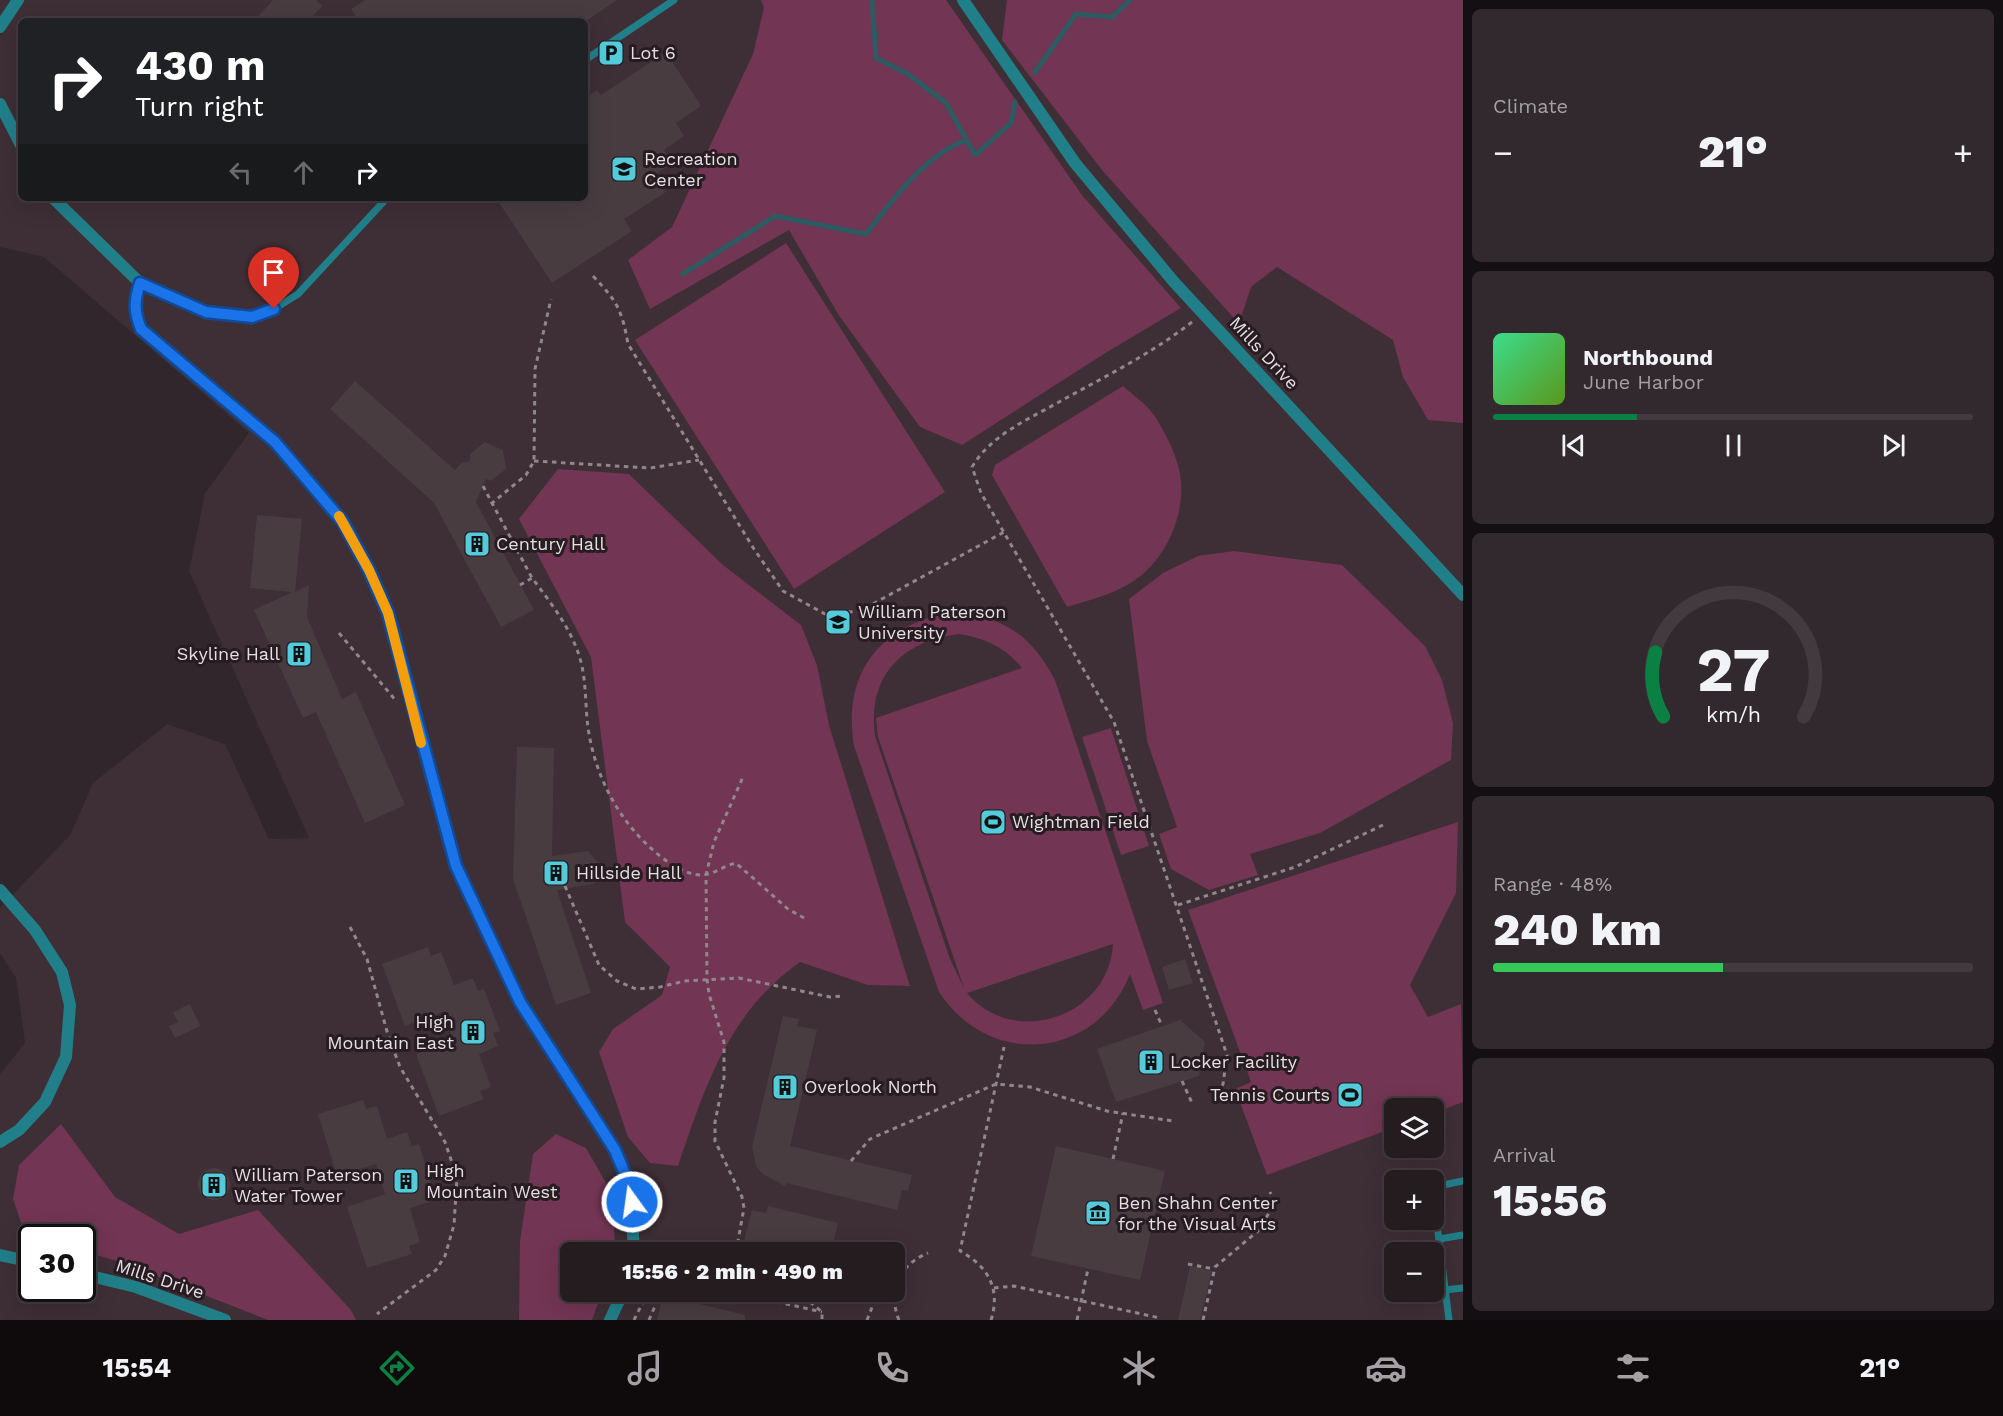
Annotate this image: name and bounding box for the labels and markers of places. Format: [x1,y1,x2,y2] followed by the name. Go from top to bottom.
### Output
[596,38,626,68] parking icon: Lot 6
[630,42,676,63] place label: Lot 6
[644,148,738,190] place label: Recreation Center
[609,154,639,184] school or university icon: Recreation Center
[248,247,299,309] pin
[462,529,492,559] building icon: Century Hall
[496,533,606,554] place label: Century Hall
[858,601,1007,643] place label: William Paterson University
[823,607,853,637] school or university icon: William Paterson University
[284,639,314,669] building icon: Skyline Hall
[177,643,280,664] place label: Skyline Hall
[978,807,1008,837] sports icon: Wightman Field
[1012,811,1150,832] place label: Wightman Field
[541,858,571,888] building icon: Hillside Hall
[576,862,682,883] place label: Hillside Hall
[327,1011,454,1053] place label: High Mountain East
[458,1017,488,1047] building icon: High Mountain East
[1136,1047,1166,1077] building icon: Locker Facility
[1170,1051,1298,1072] place label: Locker Facility
[770,1072,800,1102] building icon: Overlook North
[804,1076,937,1097] place label: Overlook North
[1335,1080,1365,1110] sports icon: Tennis Courts
[1210,1084,1330,1105] place label: Tennis Courts
[426,1160,558,1202] place label: High Mountain West
[234,1164,383,1206] place label: William Paterson Water Tower
[391,1166,421,1196] building icon: High Mountain West
[199,1170,229,1200] building icon: William Paterson Water Tower
[1118,1192,1278,1234] place label: Ben Shahn Center for the Visual Arts
[1083,1198,1113,1228] museum icon: Ben Shahn Center for the Visual Arts

